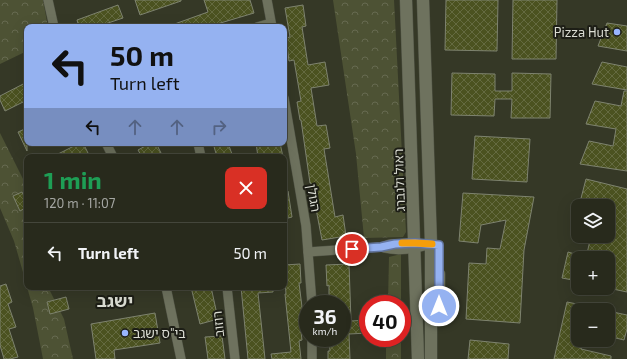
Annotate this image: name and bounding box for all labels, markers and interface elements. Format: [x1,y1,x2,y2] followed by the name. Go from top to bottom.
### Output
[554,24,609,40] place label: Pizza Hut
[612,27,622,37] marker: Pizza Hut
[110,38,174,72] text: 50 m
[44,40,96,92] icon: left
[110,72,180,94] text: Turn left
[82,116,104,138] icon: left
[124,116,146,138] icon: ahead
[166,116,188,138] icon: ahead
[208,116,230,138] icon: right
[390,148,408,212] street label: ראול ולנברג
[44,165,102,194] text: 1 min
[225,167,267,209] button: close
[304,183,324,213] street label: הגולן
[44,195,115,211] text: 120 m · 11:07
[571,199,615,347] map controls
[571,199,615,243] button: layers
[335,232,369,266] pin
[341,238,363,260] icon: arrive
[44,242,66,264] icon: left
[78,244,139,262] text: Turn left
[233,244,267,262] text: 50 m
[571,251,615,295] button: +
[418,285,460,327] position arrow
[97,290,133,310] district label: ישגב
[359,295,411,347] speed limit sign: 40
[571,303,615,347] button: −
[313,304,337,328] text: 36
[209,310,227,338] street label: רוזוב
[133,325,186,341] place label: בי"ס ישגב
[313,325,337,337] text: km/h
[120,328,130,338] marker: בי"ס ישגב

